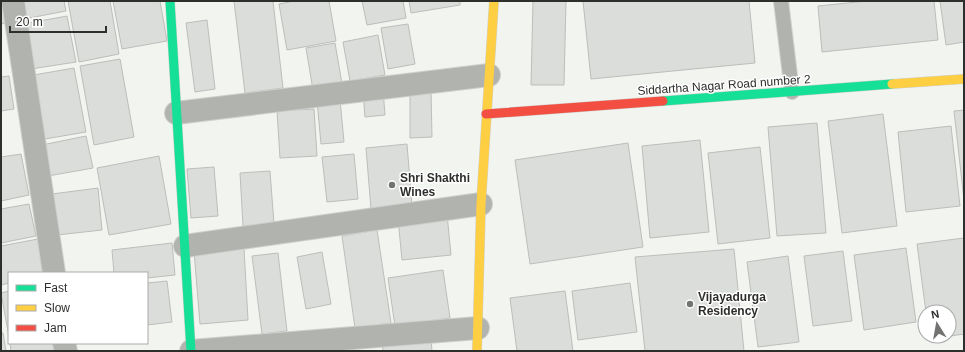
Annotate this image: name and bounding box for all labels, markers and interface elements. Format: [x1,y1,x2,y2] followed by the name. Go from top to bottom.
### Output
[10,8,106,34] scale bar
[16,15,43,29] text: 20 m
[637,72,811,98] street label: Siddartha Nagar Road number 2
[400,171,470,199] place label: Shri Shakthi Wines
[387,180,397,190] marker: Shri Shakthi Wines
[8,272,148,344] legend
[44,281,68,295] text: Fast
[698,290,766,318] place label: Vijayadurga Residency
[685,299,695,309] marker: Vijayadurga Residency
[44,301,70,315] text: Slow
[917,304,957,344] north arrow
[930,308,940,321] text: N
[44,321,67,335] text: Jam

